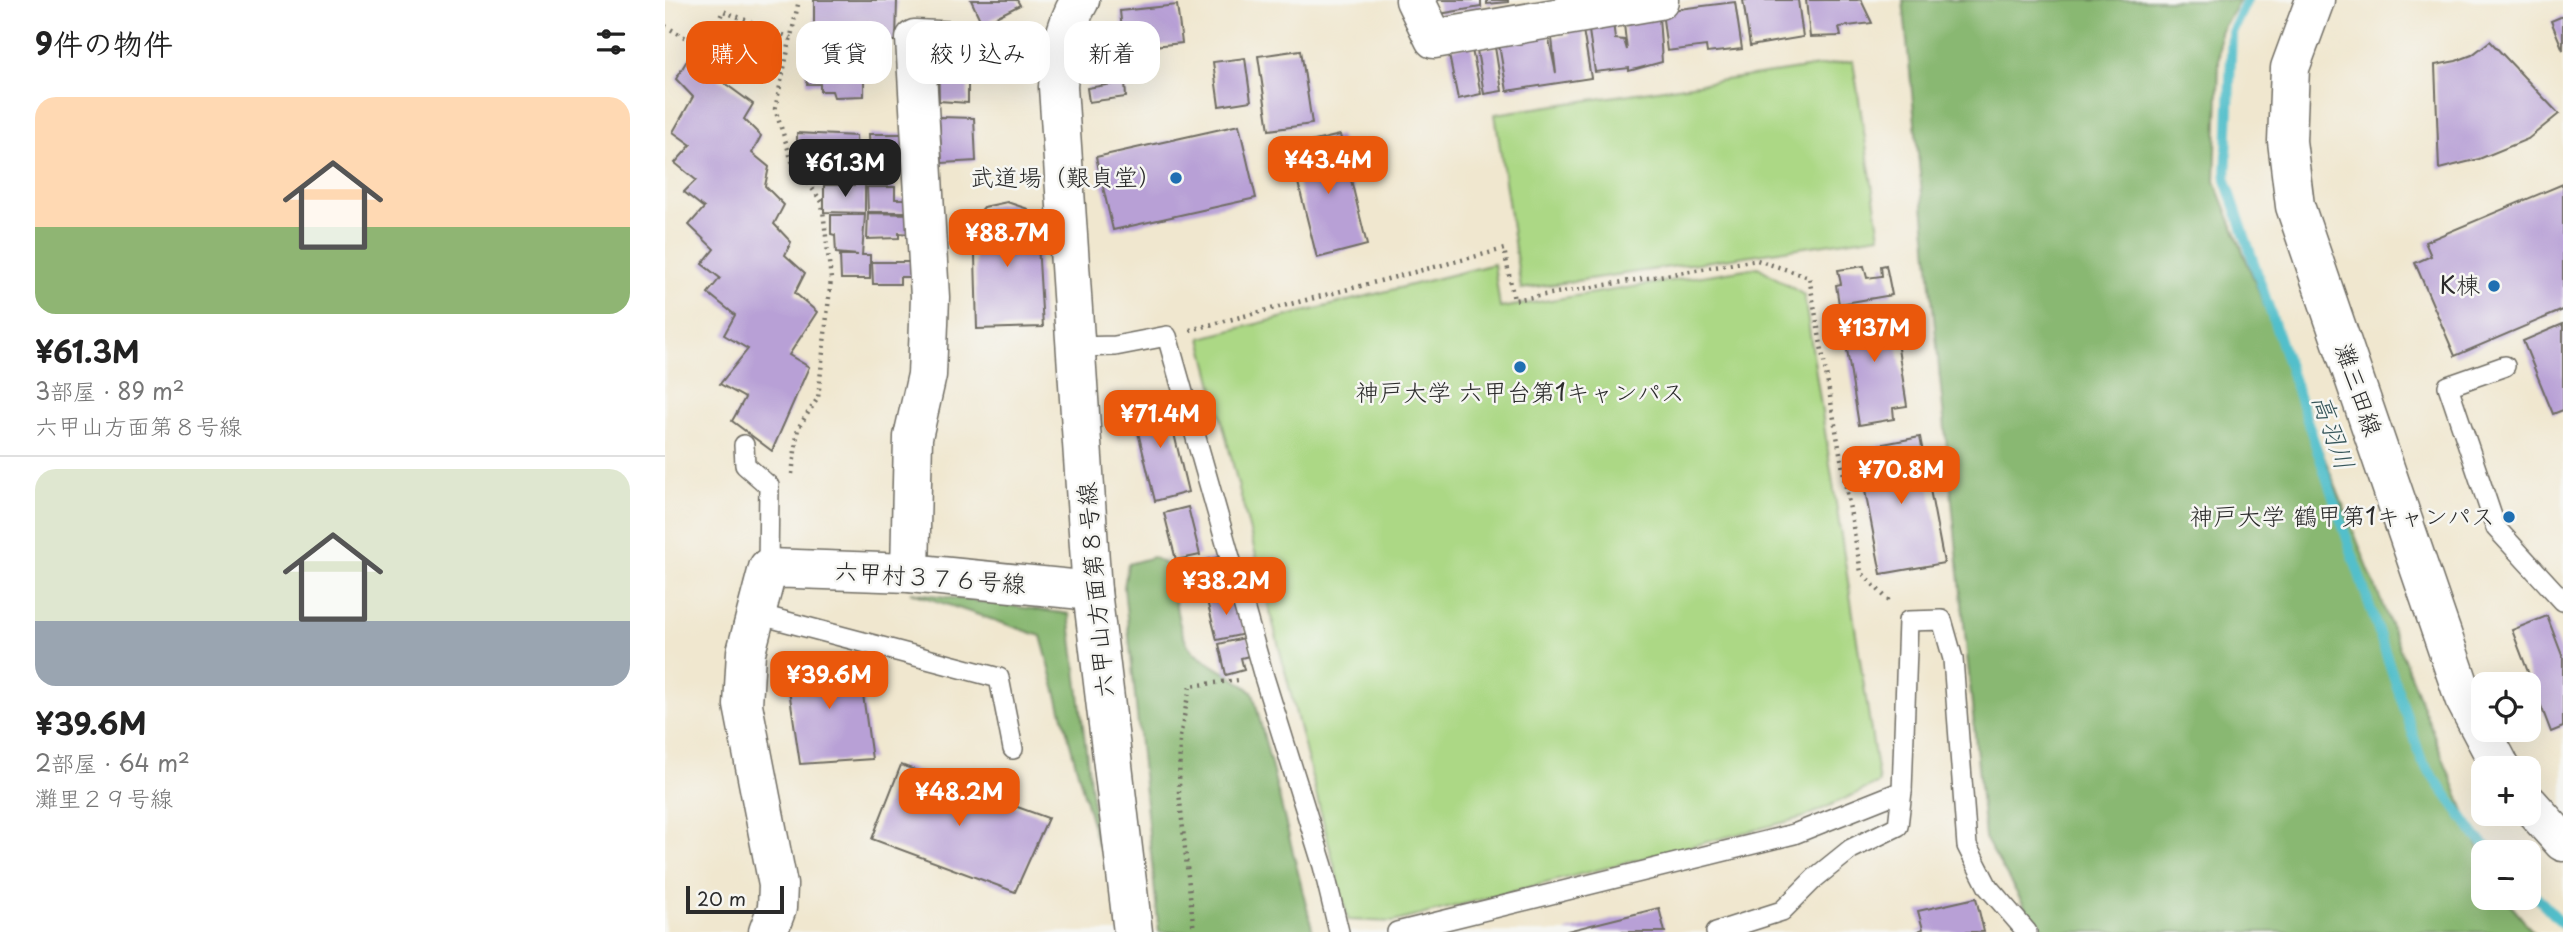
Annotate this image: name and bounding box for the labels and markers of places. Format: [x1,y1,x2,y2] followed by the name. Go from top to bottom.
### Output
[1271,136,1385,196] pin: ¥43.4M
[788,140,902,199] pin: ¥61.3M
[970,158,1162,194] place label: 武道場（艱貞堂）
[1168,170,1184,186] marker: 武道場（艱貞堂）
[950,210,1064,269] pin: ¥88.7M
[2440,266,2480,302] place label: K棟
[2486,278,2502,294] marker: K棟
[1825,304,1923,364] pin: ¥137M
[1512,359,1528,375] marker: 神戸大学 六甲台第1キャンパス
[1355,373,1685,409] place label: 神戸大学 六甲台第1キャンパス
[1103,391,1217,450] pin: ¥71.4M
[1844,447,1958,506] pin: ¥70.8M
[2189,497,2495,533] place label: 神戸大学 鶴甲第1キャンパス
[2501,509,2517,525] marker: 神戸大学 鶴甲第1キャンパス
[1169,558,1283,617] pin: ¥38.2M
[772,652,886,711] pin: ¥39.6M
[902,768,1016,828] pin: ¥48.2M

